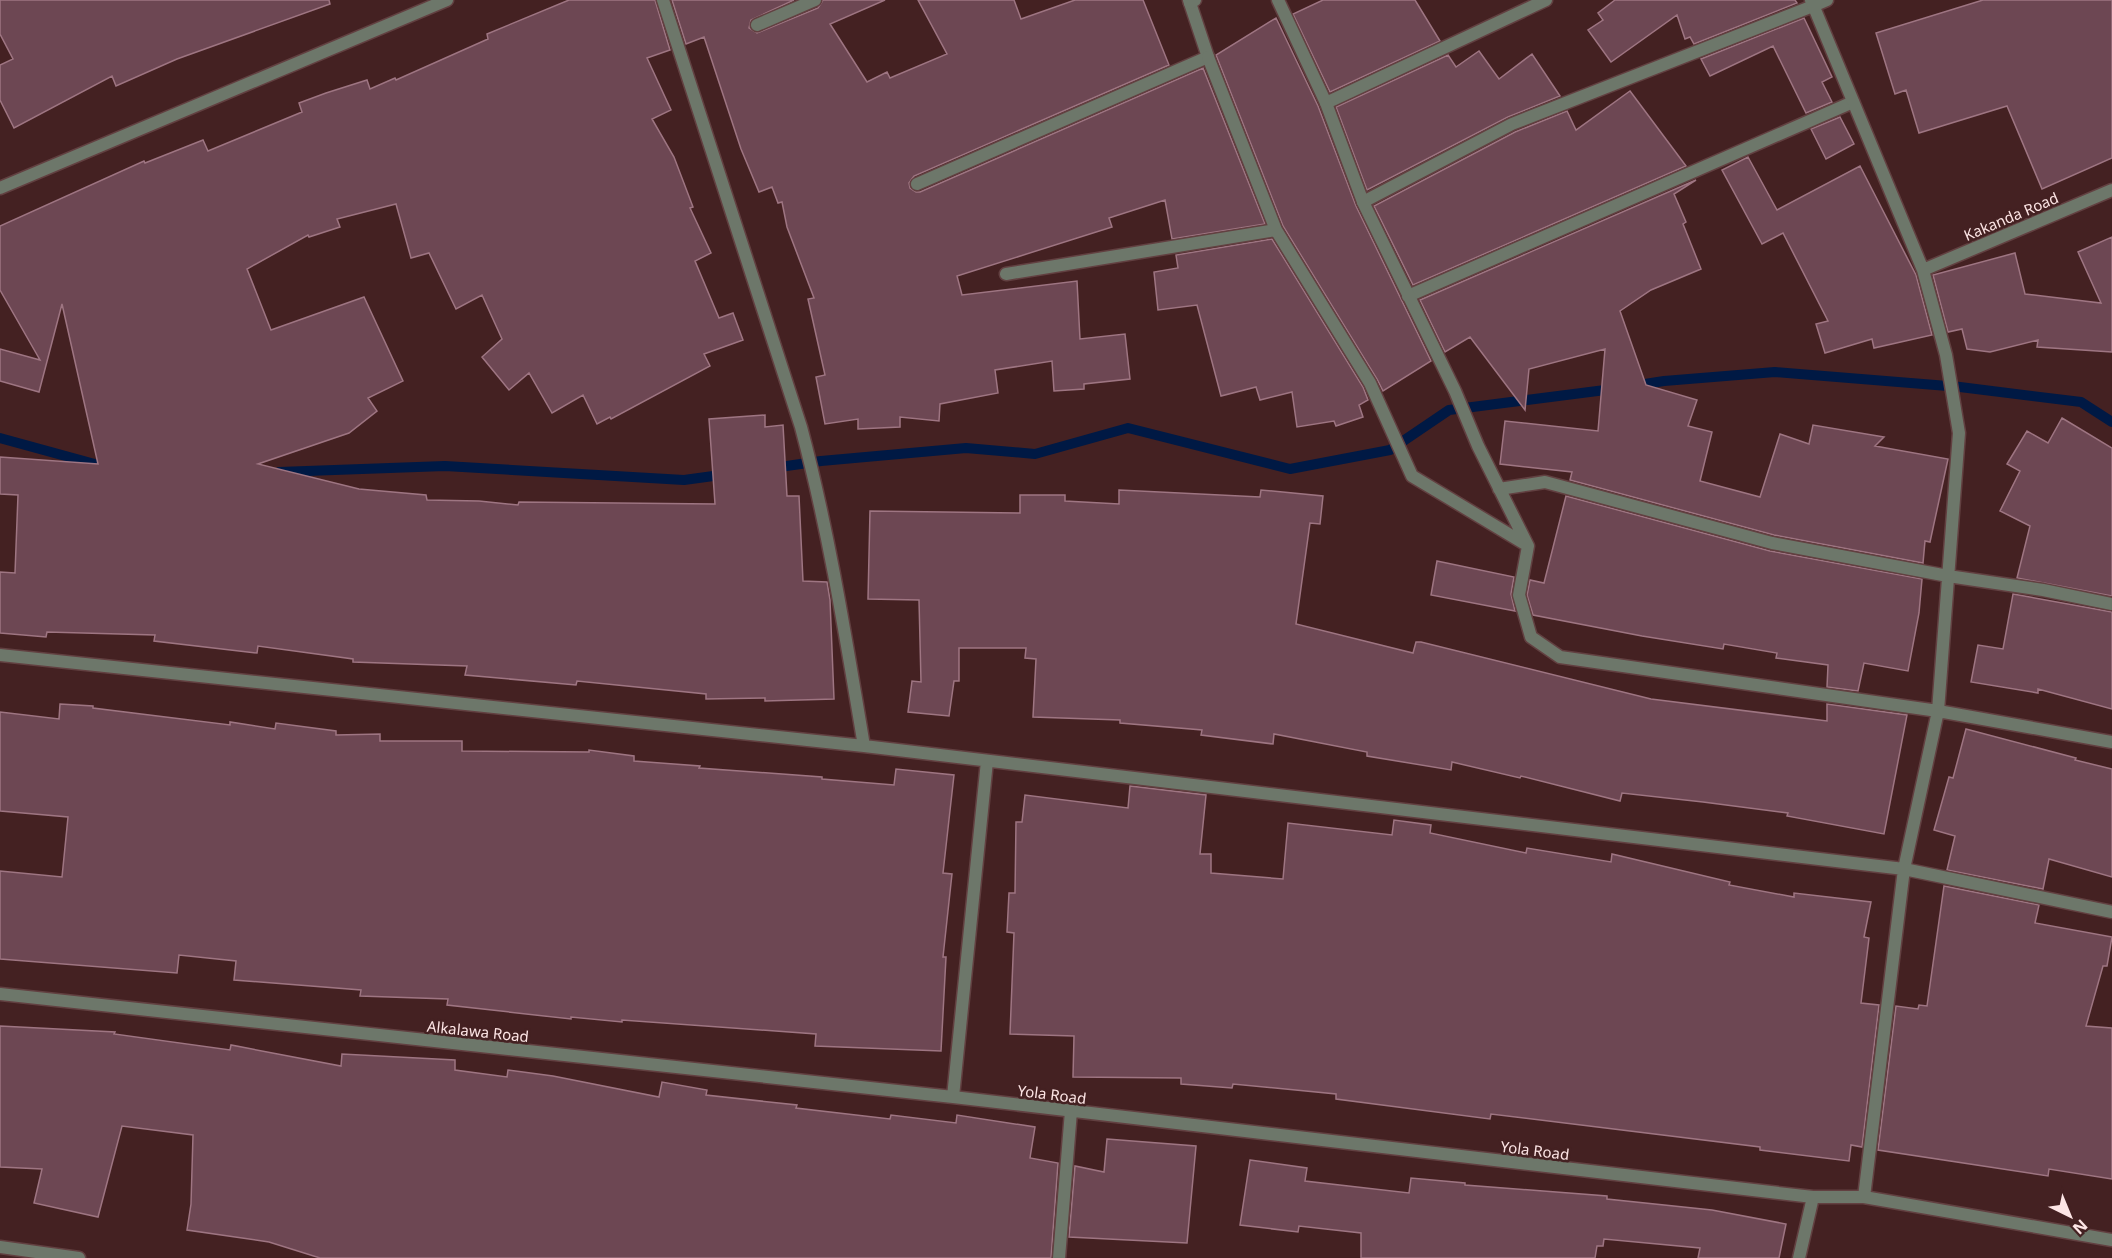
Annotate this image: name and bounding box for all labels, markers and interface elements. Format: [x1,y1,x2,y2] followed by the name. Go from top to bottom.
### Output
[1961,187,2061,245] street label: Kakanda Road
[426,1016,530,1046] street label: Alkalawa Road
[1017,1080,1087,1108] street label: Yola Road
[1500,1136,1570,1164] street label: Yola Road
[2040,1186,2100,1246] north arrow
[2068,1214,2092,1239] text: N

